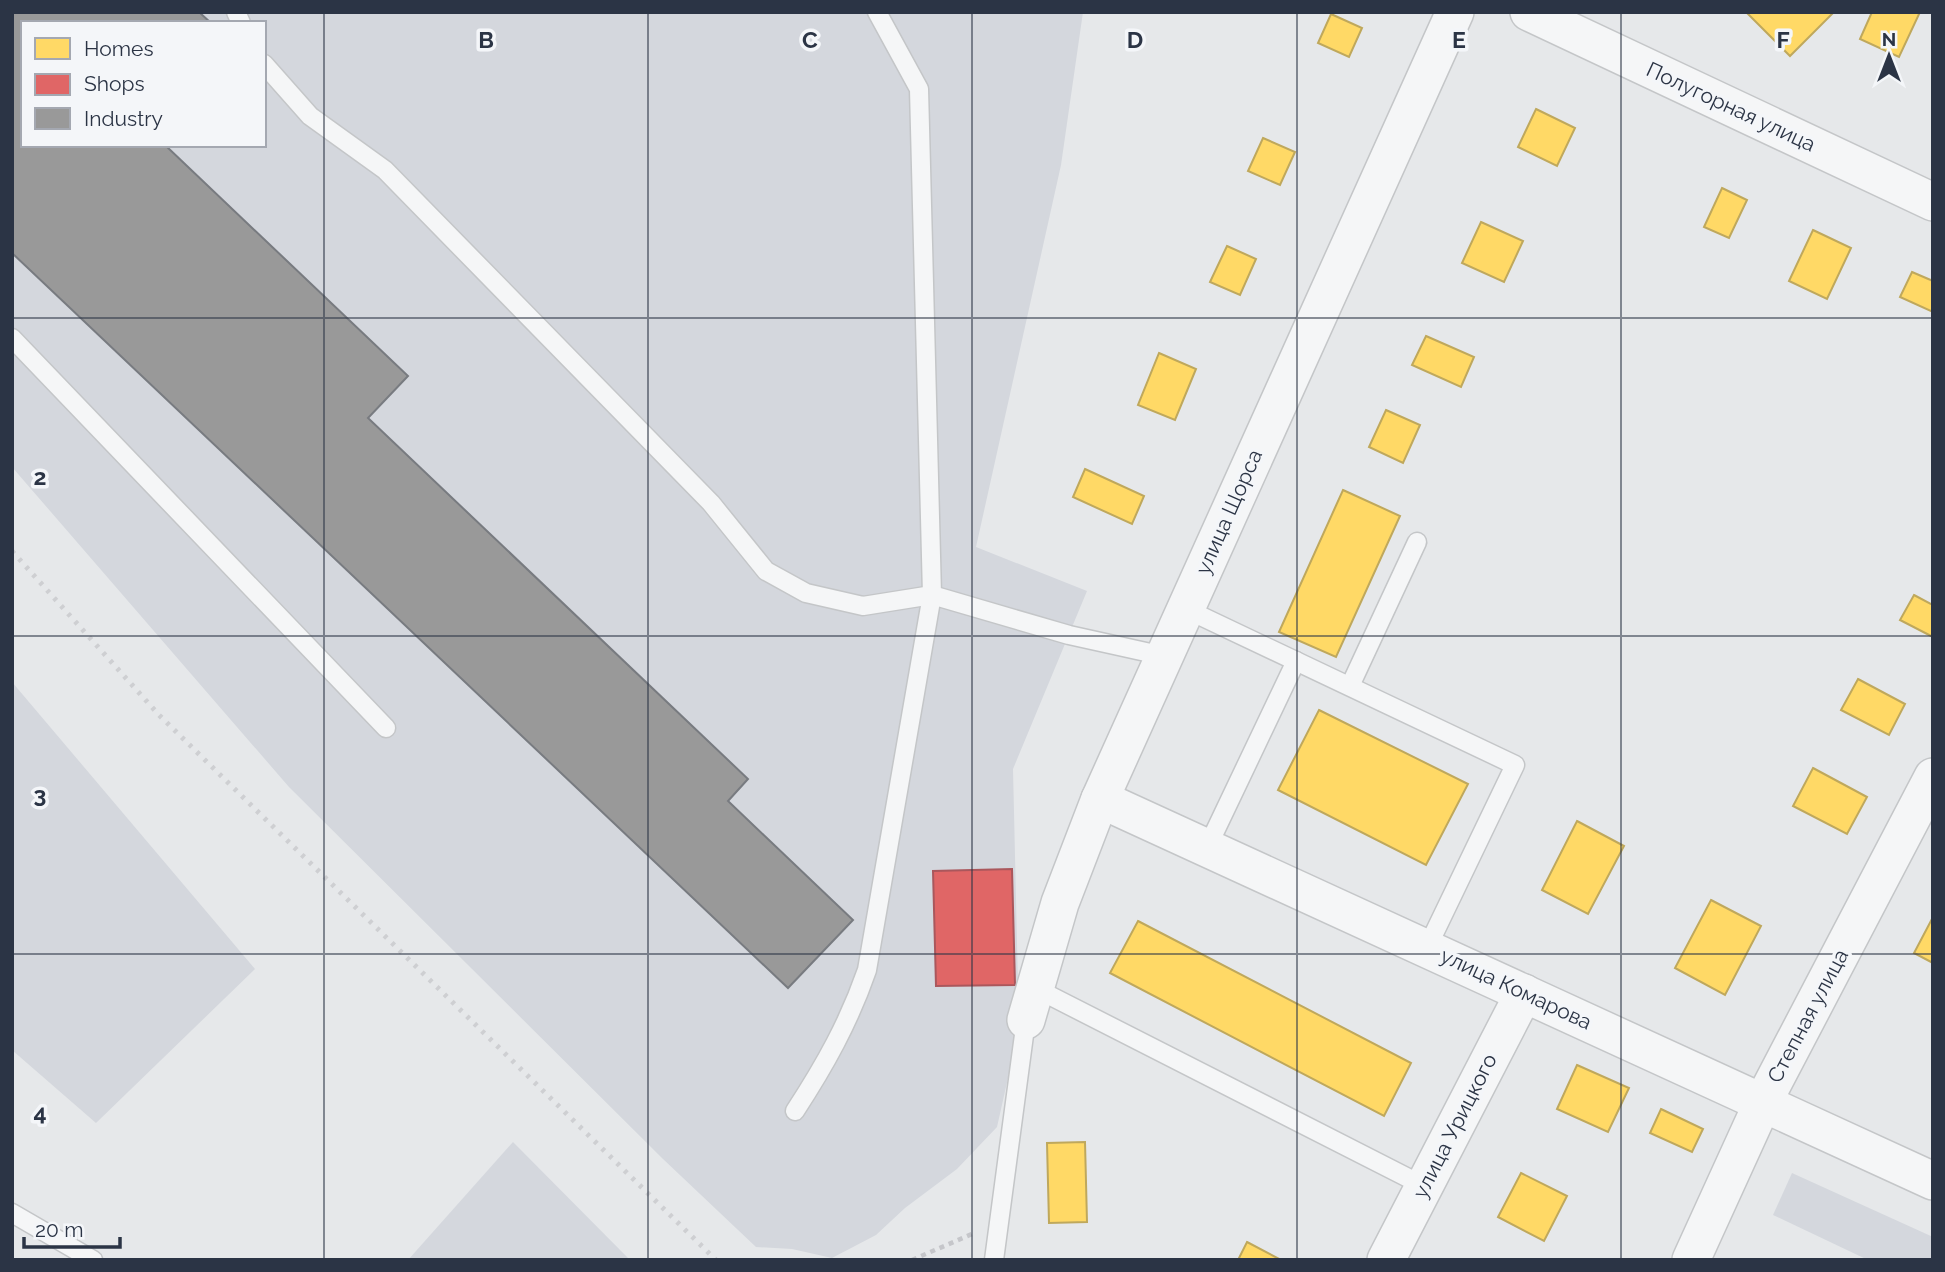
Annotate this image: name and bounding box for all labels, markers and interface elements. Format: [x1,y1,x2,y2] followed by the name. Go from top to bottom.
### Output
[21,21,266,147] legend
[1854,21,1924,91] north arrow
[478,26,494,53] text: B
[802,26,818,53] text: C
[1127,26,1143,53] text: D
[1452,26,1466,53] text: E
[1776,26,1790,53] text: F
[1882,28,1896,50] text: N
[84,36,154,61] text: Homes
[1643,56,1820,157] street label: Полугорная улица
[84,71,145,96] text: Shops
[84,106,163,131] text: Industry
[1190,446,1267,578] street label: улица Щорса
[34,463,46,490] text: 2
[34,781,46,808] text: 3
[1437,943,1596,1035] street label: улица Комарова
[1762,945,1853,1087] street label: Степная улица
[1407,1049,1502,1202] street label: улица Урицкого
[33,1099,47,1126] text: 4
[24,1206,121,1250] scale bar
[35,1217,83,1242] text: 20 m

